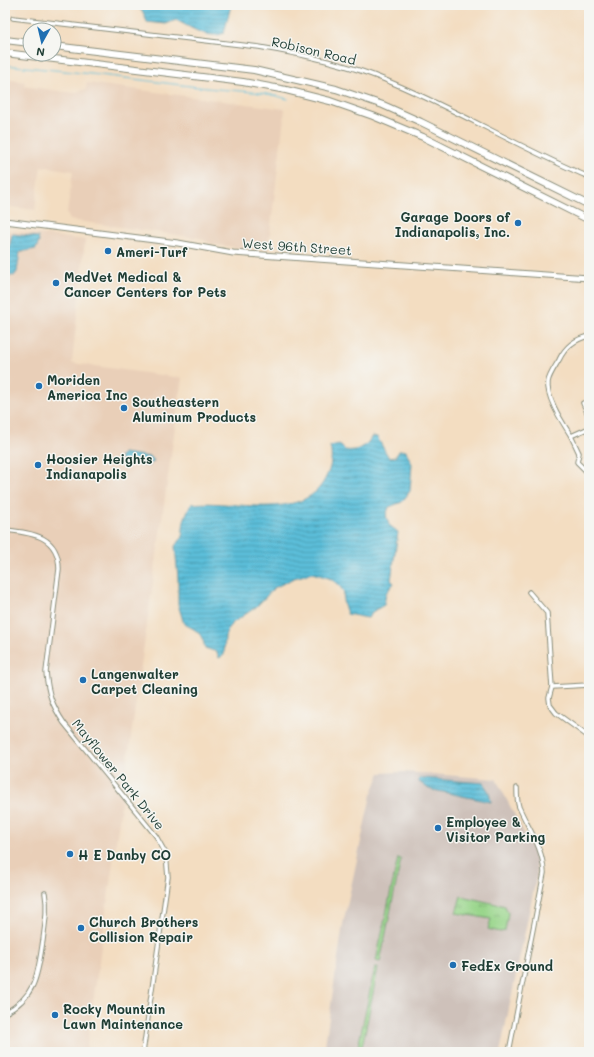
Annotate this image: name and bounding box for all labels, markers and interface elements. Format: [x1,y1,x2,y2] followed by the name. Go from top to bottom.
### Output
[22,22,62,62] north arrow
[270,32,358,68] street label: Robison Road
[35,44,46,60] text: N
[395,208,510,240] place label: Garage Doors of Indianapolis, Inc.
[513,218,523,228] marker: Garage Doors of Indianapolis, Inc.
[242,234,353,258] street label: West 96th Street
[116,243,188,260] place label: Ameri-Turf
[103,246,113,256] marker: Ameri-Turf
[64,268,226,300] place label: MedVet Medical & Cancer Centers for Pets
[51,278,61,288] marker: MedVet Medical & Cancer Centers for Pets
[47,371,128,403] place label: Moriden America Inc
[34,381,44,391] marker: Moriden America Inc
[132,393,256,425] place label: Southeastern Aluminum Products
[119,403,129,413] marker: Southeastern Aluminum Products
[46,450,153,482] place label: Hoosier Heights Indianapolis
[33,460,43,470] marker: Hoosier Heights Indianapolis
[91,665,198,697] place label: Langenwalter Carpet Cleaning
[78,675,88,685] marker: Langenwalter Carpet Cleaning
[69,715,169,833] street label: Mayflower Park Drive
[446,813,546,845] place label: Employee & Visitor Parking
[433,823,443,833] marker: Employee & Visitor Parking
[78,846,171,864] place label: H E Danby CO
[65,849,75,859] marker: H E Danby CO
[89,913,198,945] place label: Church Brothers Collision Repair
[76,923,86,933] marker: Church Brothers Collision Repair
[461,957,553,974] place label: FedEx Ground
[448,960,458,970] marker: FedEx Ground
[63,1000,183,1032] place label: Rocky Mountain Lawn Maintenance
[50,1010,60,1020] marker: Rocky Mountain Lawn Maintenance

